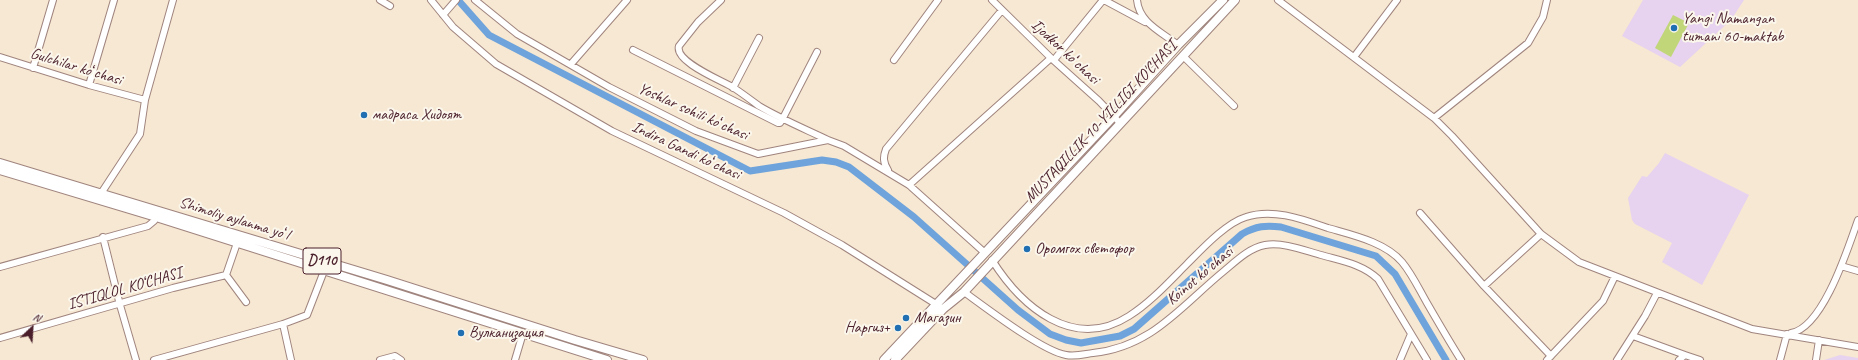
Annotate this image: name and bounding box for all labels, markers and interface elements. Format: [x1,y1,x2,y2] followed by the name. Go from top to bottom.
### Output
[1682,9,1784,47] place label: Yangi Namangan tumani 60-maktab
[1027,15,1103,89] street label: Ijodkor koʻchasi
[1669,23,1679,33] marker: Yangi Namangan tumani 60-maktab
[1021,37,1181,207] street label: MUSTAQILLIK 10-YILLIGI KO'CHASI
[28,44,124,90] street label: Gulchilar koʻchasi
[635,79,751,145] street label: Yoshlar sohili koʻchasi
[372,105,461,125] place label: мадраса Хидоят
[359,110,369,120] marker: мадраса Хидоят
[629,117,743,185] street label: Indira Gandi koʻchasi
[177,193,291,245] street label: Shimoliy aylanma yoʻl
[1035,239,1134,259] place label: Оромгох светофор
[1163,242,1237,310] street label: Koinot koʻchasi
[1022,244,1032,254] marker: Оромгох светофор
[303,248,341,274] road number: D110
[66,264,184,314] street label: ISTIQLOL KO‘CHASI
[12,308,52,348] north arrow
[914,308,961,328] place label: Магазин
[31,309,43,325] text: N
[901,313,911,323] marker: Магазин
[845,318,890,338] place label: Наргиз+
[469,323,543,343] place label: Вулканизация
[893,323,903,333] marker: Наргиз+
[456,328,466,338] marker: Вулканизация

